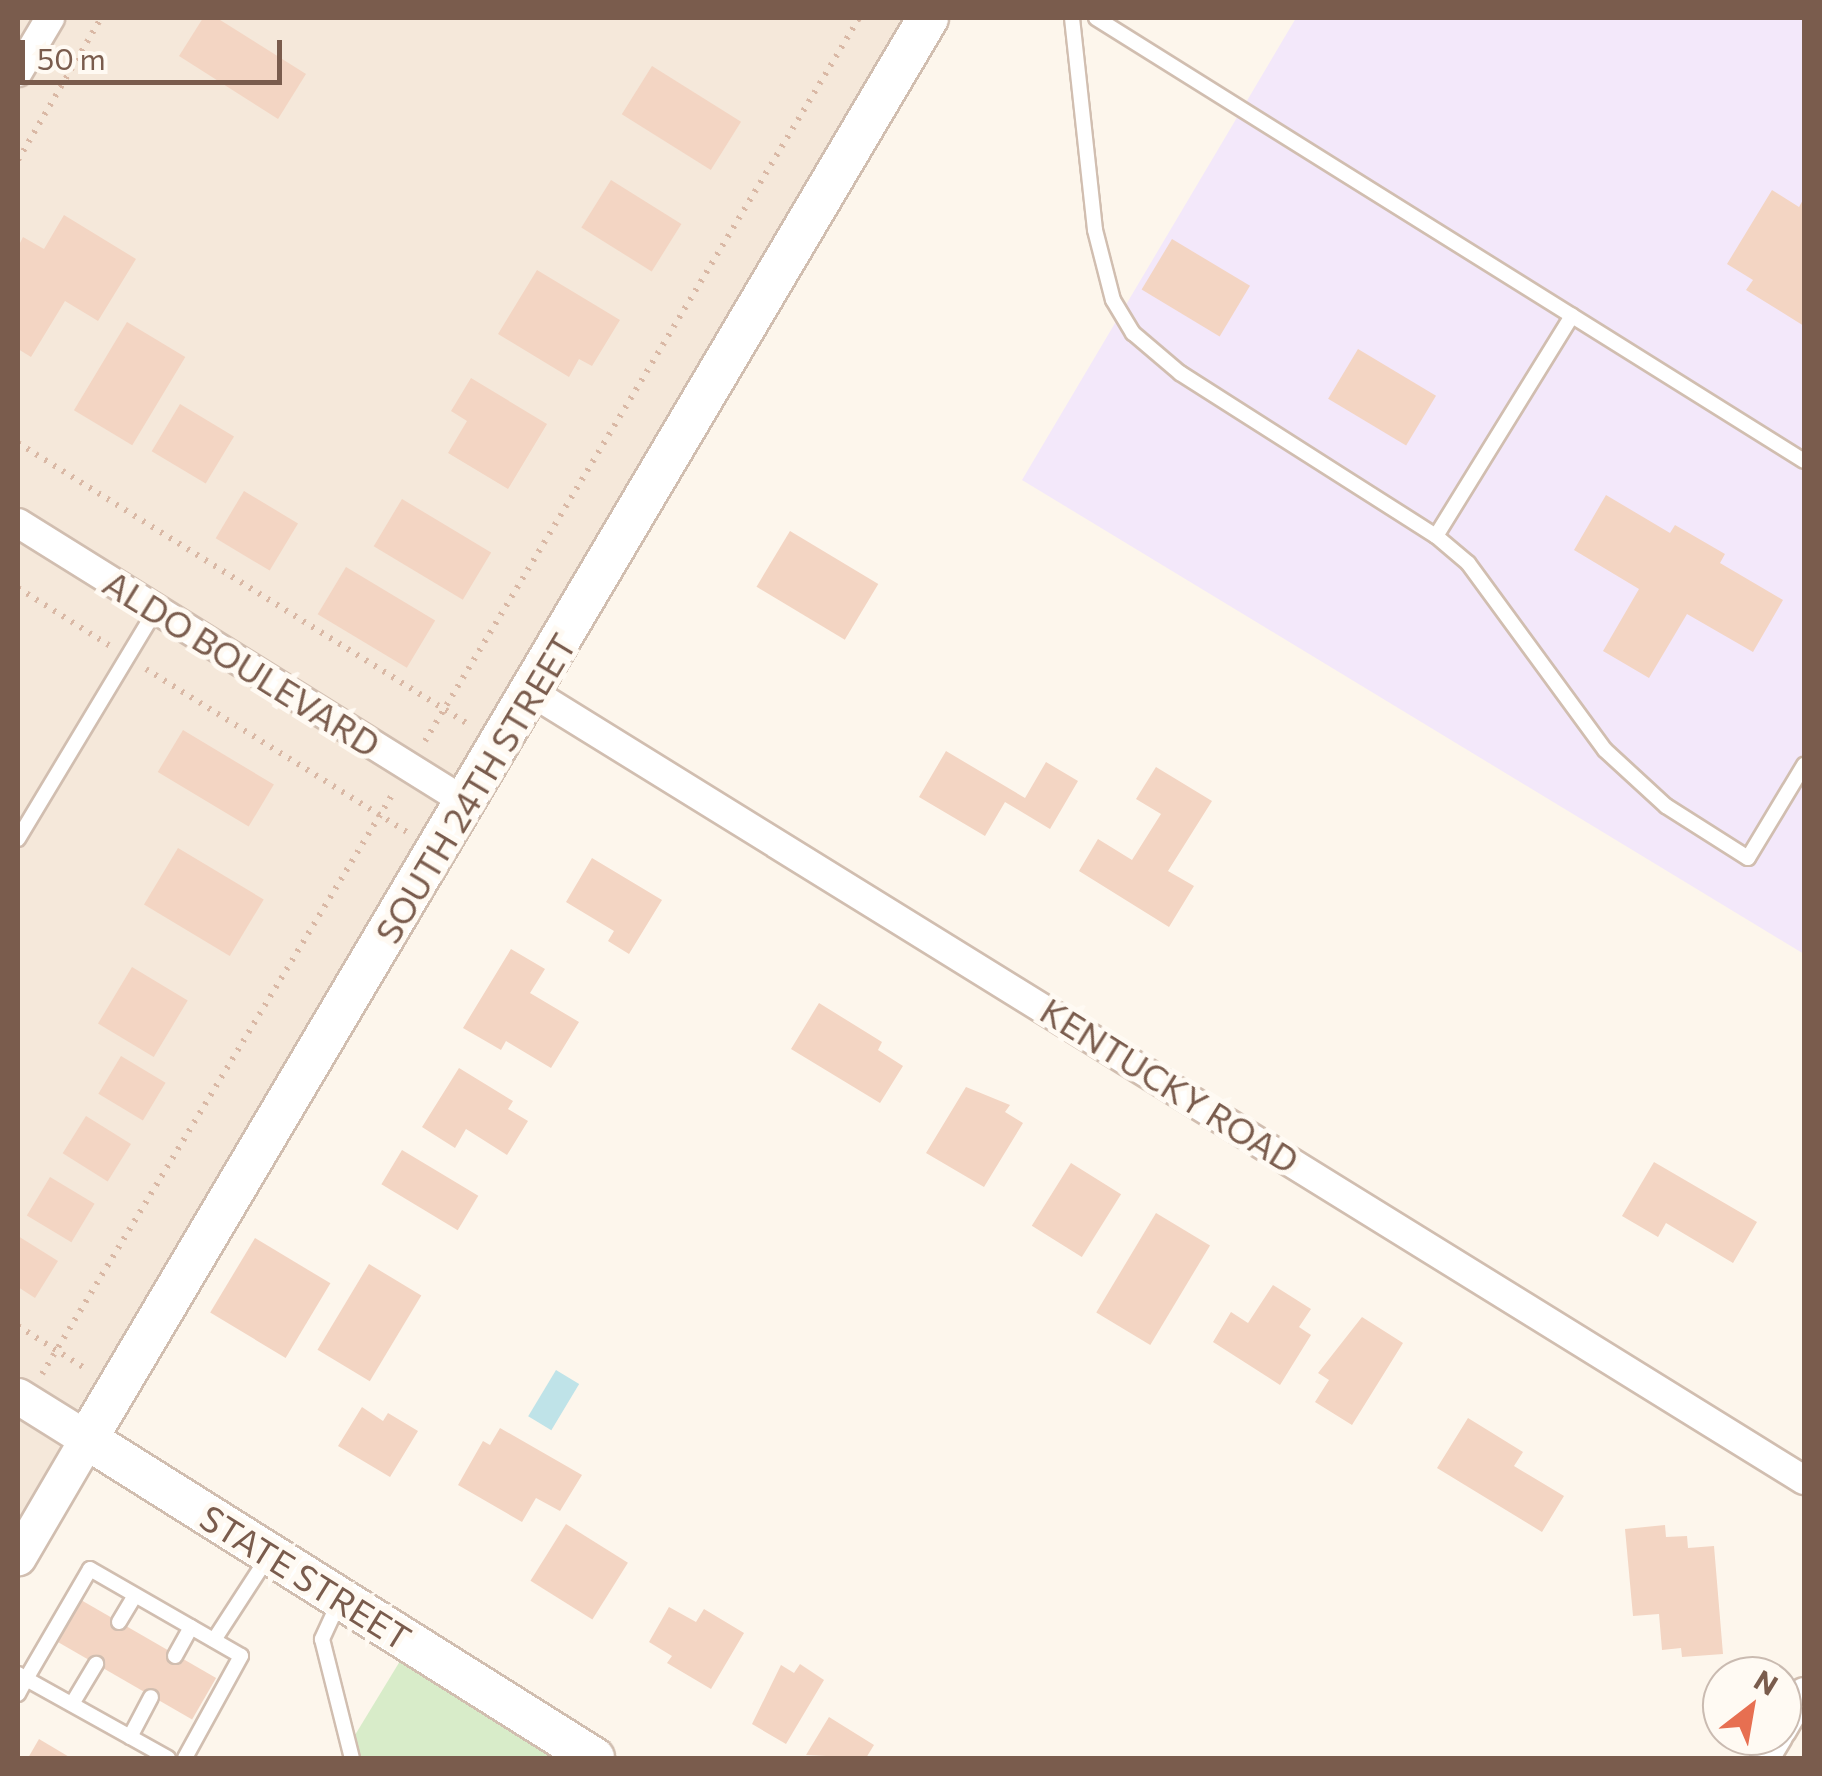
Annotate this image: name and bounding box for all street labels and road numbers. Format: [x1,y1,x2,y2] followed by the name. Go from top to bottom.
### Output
[96,561,388,765] street label: ALDO BOULEVARD
[366,626,584,950] street label: SOUTH 24TH STREET
[1033,989,1307,1181] street label: KENTUCKY ROAD
[193,1495,419,1659] street label: STATE STREET

